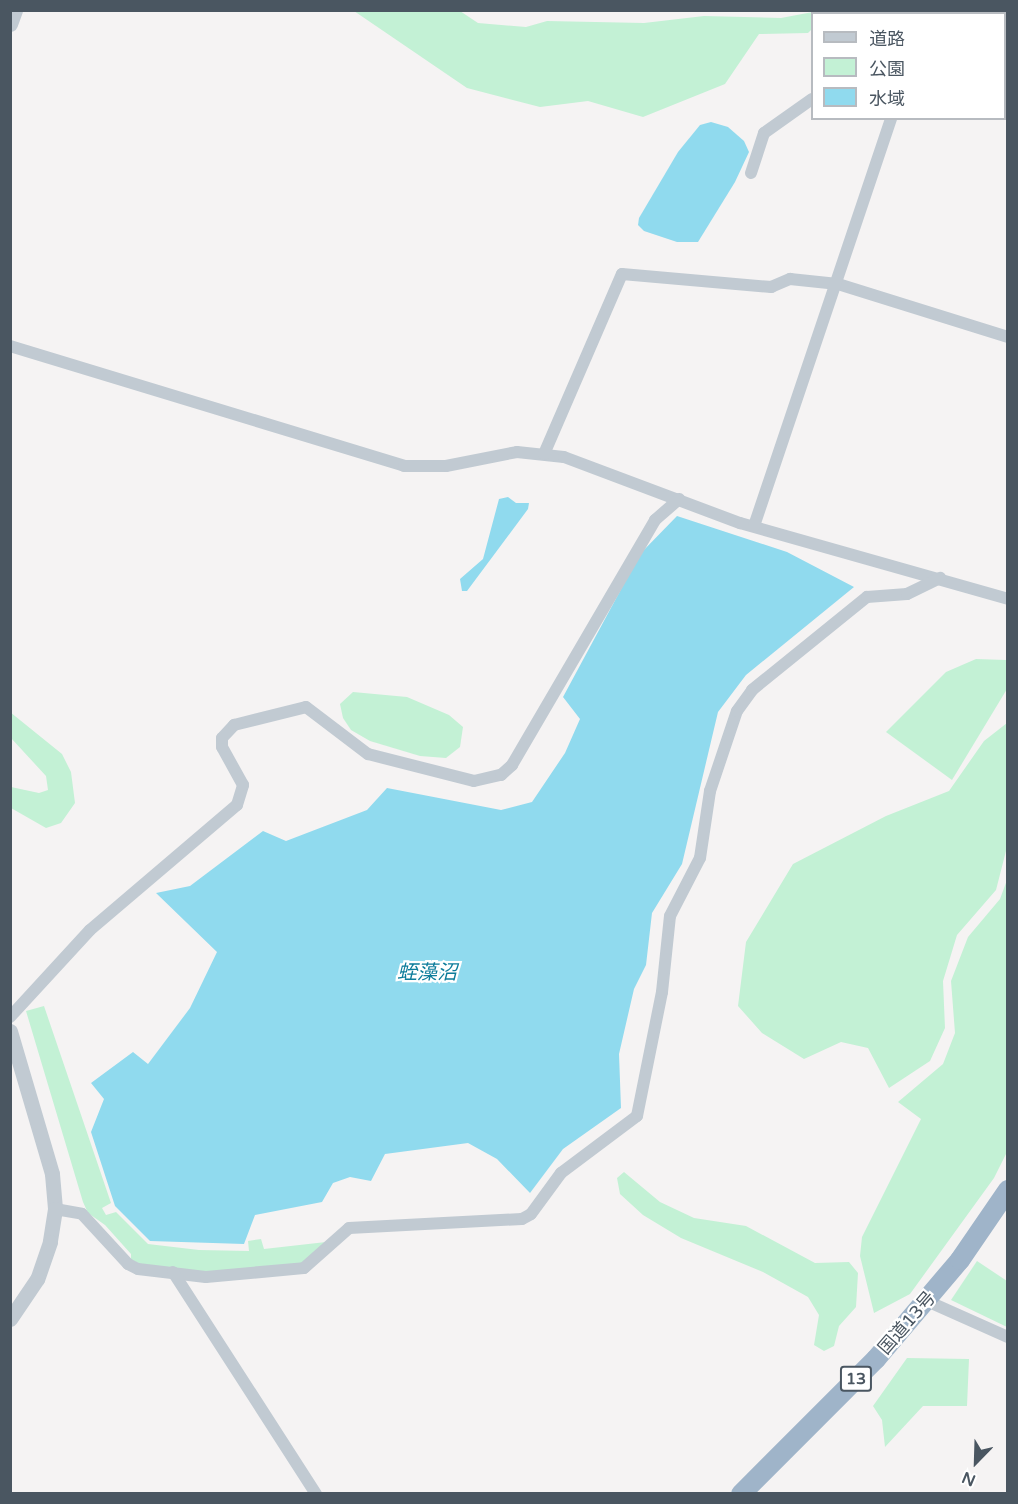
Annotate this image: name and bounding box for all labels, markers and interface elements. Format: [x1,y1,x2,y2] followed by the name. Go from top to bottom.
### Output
[811,12,1006,120] legend
[869,28,905,50] text: 道路
[869,58,905,80] text: 公園
[869,88,905,110] text: 水域
[397,961,457,985] water label: 蛭藻沼
[874,1287,940,1359] street label: 国道13号
[840,1366,872,1392] road number: 13
[946,1432,1006,1492] north arrow
[959,1467,979,1490] text: N

